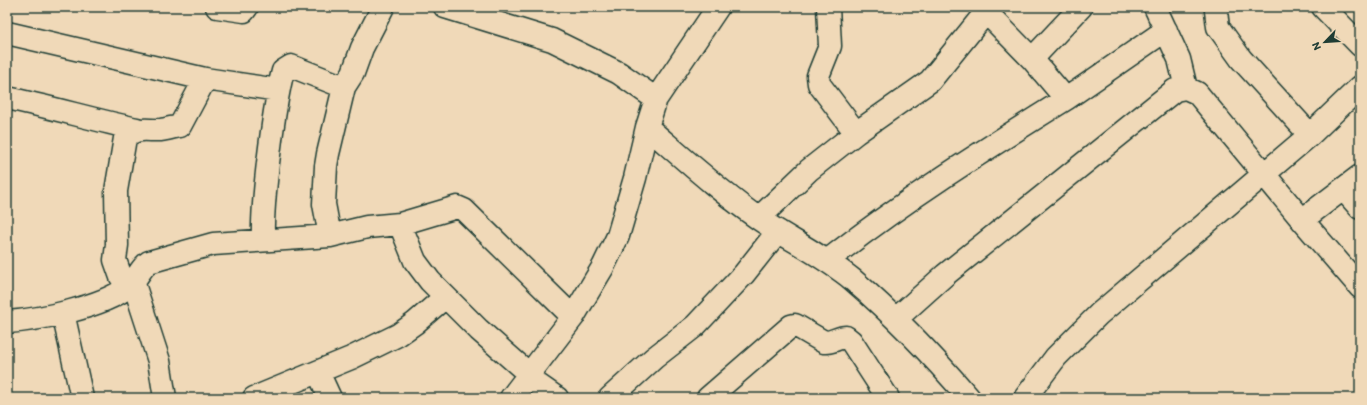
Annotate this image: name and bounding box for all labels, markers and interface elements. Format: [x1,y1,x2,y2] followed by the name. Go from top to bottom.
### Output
[1305,22,1345,62] north arrow
[1309,40,1324,52] text: N

